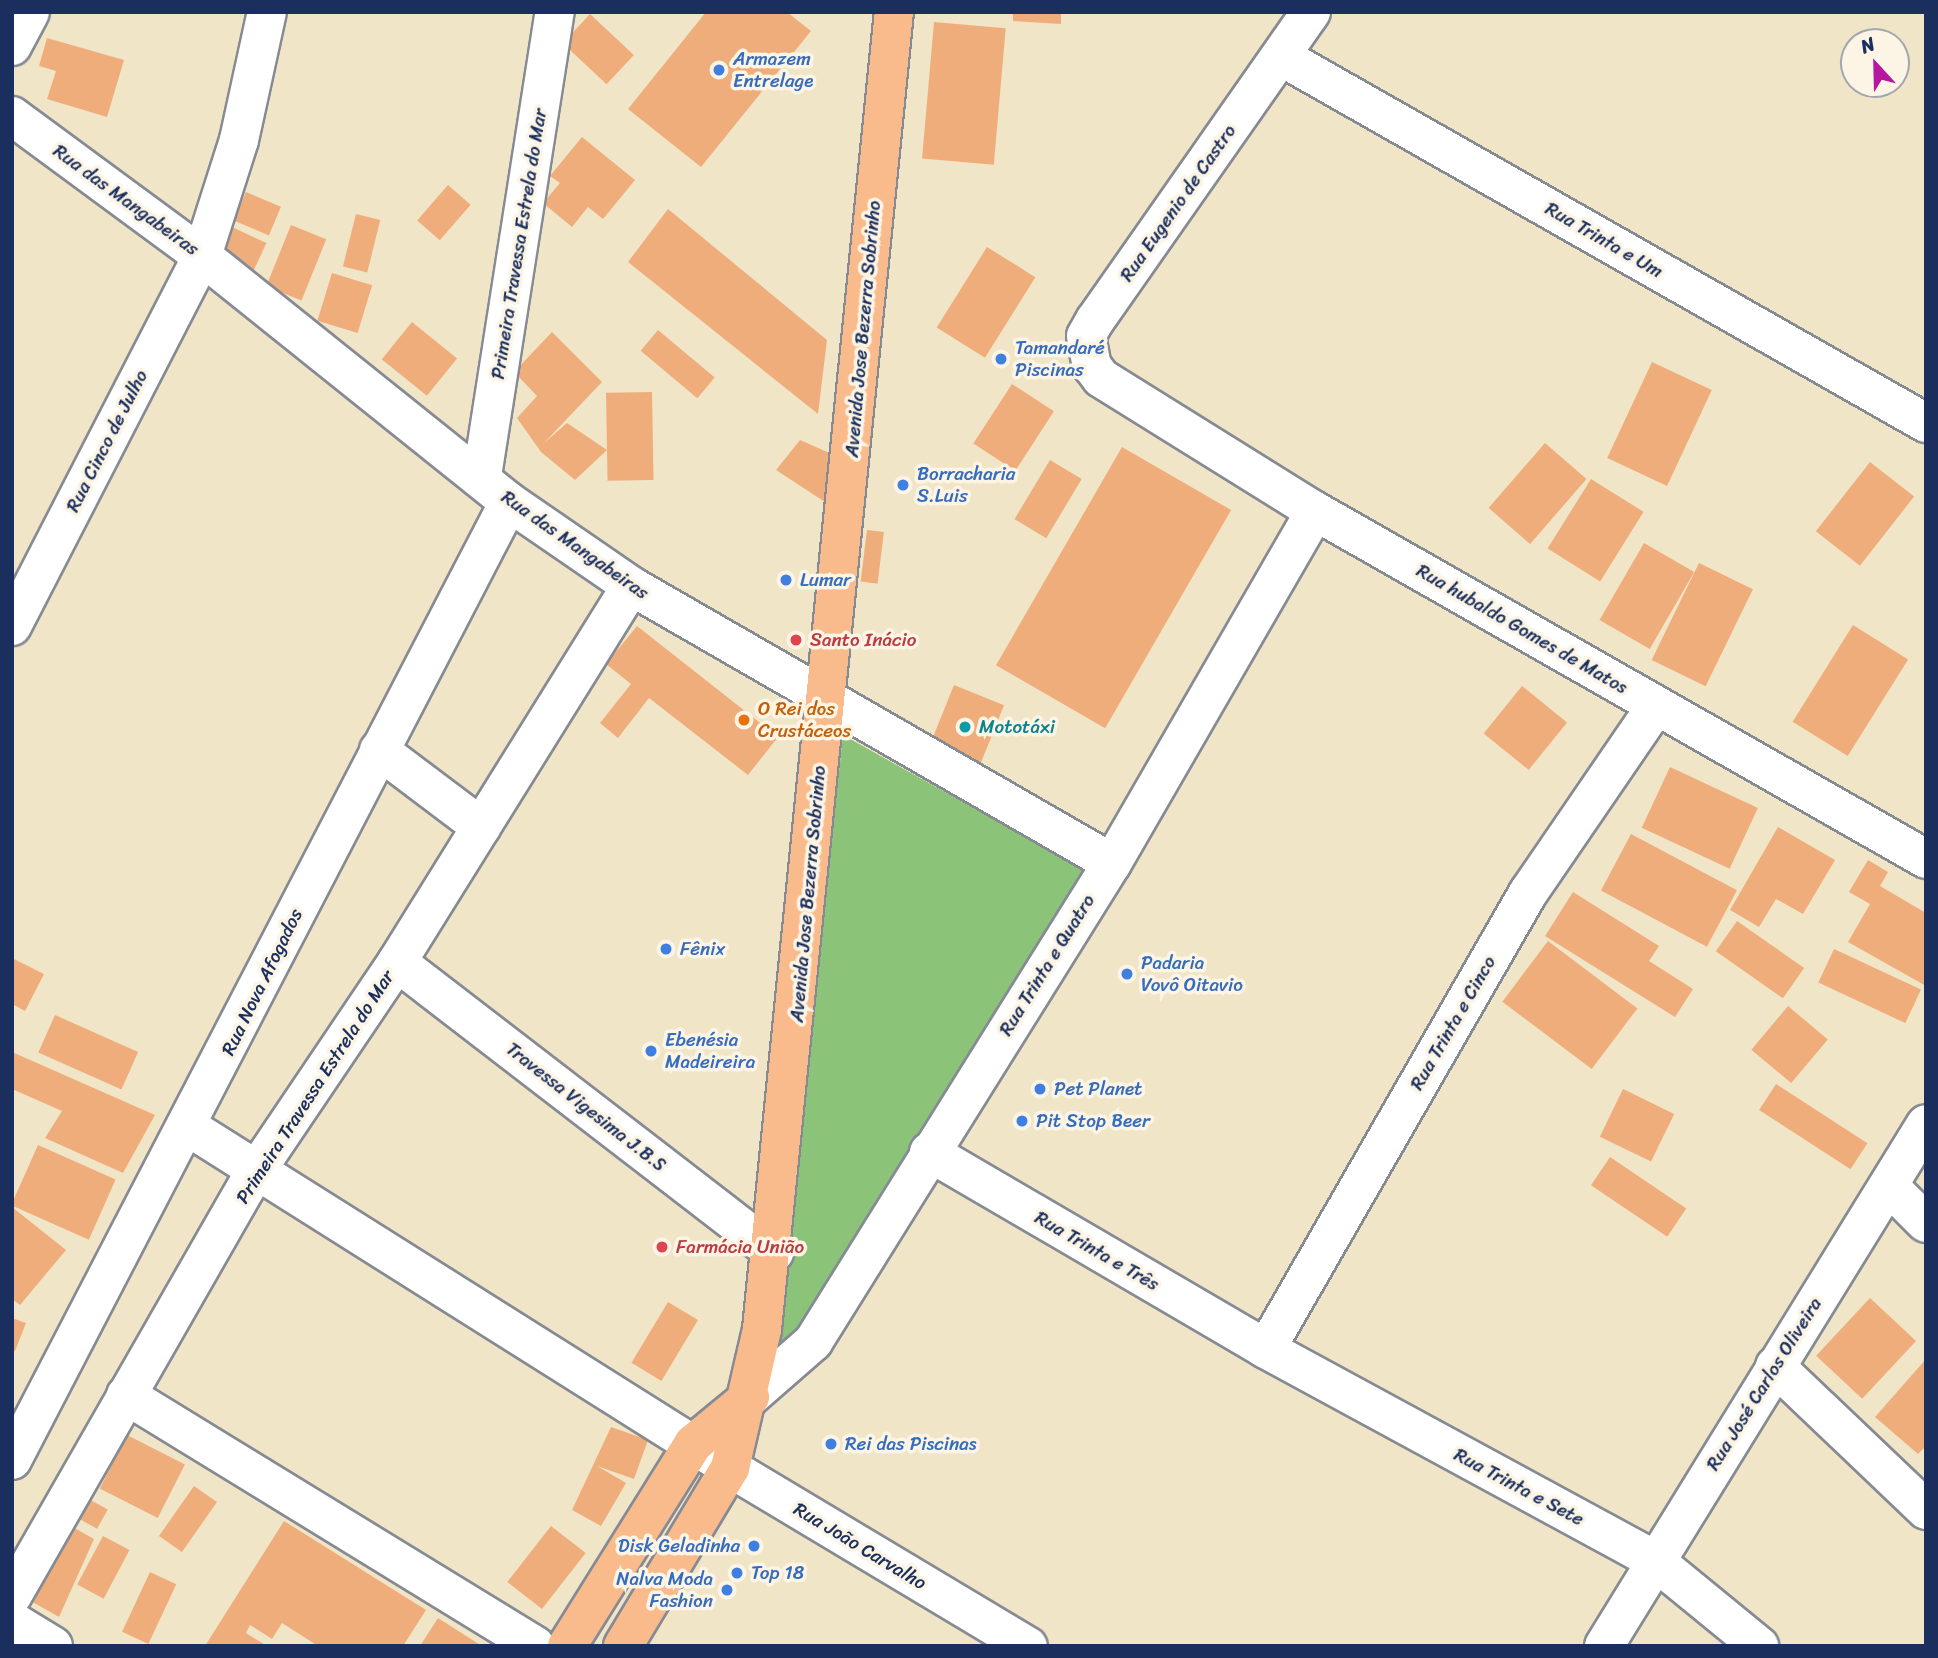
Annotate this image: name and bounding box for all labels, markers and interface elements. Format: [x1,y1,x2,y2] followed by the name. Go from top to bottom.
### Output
[1855,27,1880,63] text: N
[1840,28,1910,98] north arrow
[733,48,813,92] place label: Armazem Entrelage
[711,62,727,78] marker: Armazem Entrelage
[486,107,552,381] street label: Primeira Travessa Estrela do Mar
[1115,120,1241,286] street label: Rua Eugenio de Castro
[49,140,203,260] street label: Rua das Mangabeiras
[1541,197,1667,283] street label: Rua Trinta e Um
[840,199,886,459] street label: Avenida Jose Bezerra Sobrinho
[1015,337,1105,381] place label: Tamandaré Piscinas
[993,351,1009,367] marker: Tamandaré Piscinas
[61,366,153,516] street label: Rua Cinco de Julho
[917,463,1015,507] place label: Borracharia S.Luis
[895,477,911,493] marker: Borracharia S.Luis
[497,486,653,604] street label: Rua das Mangabeiras
[1412,559,1632,699] street label: Rua hubaldo Gomes de Matos
[800,569,851,591] place label: Lumar
[778,572,794,588] marker: Lumar
[810,629,916,651] place label: Santo Inácio
[788,632,804,648] marker: Santo Inácio
[758,698,851,742] place label: O Rei dos Crustáceos
[736,712,752,728] marker: O Rei dos Crustáceos
[979,716,1055,738] place label: Mototáxi
[957,719,973,735] marker: Mototáxi
[785,764,831,1024] street label: Avenida Jose Bezerra Sobrinho
[994,890,1100,1040] street label: Rua Trinta e Quatro
[217,905,307,1059] street label: Rua Nova Afogados
[680,938,725,960] place label: Fênix
[658,941,674,957] marker: Fênix
[1141,952,1243,996] place label: Padaria Vovô Oitavio
[1405,952,1501,1094] street label: Rua Trinta e Cinco
[231,966,399,1208] street label: Primeira Travessa Estrela do Mar
[1119,966,1135,982] marker: Padaria Vovô Oitavio
[665,1029,755,1073] place label: Ebenésia Madeireira
[501,1037,671,1177] street label: Travessa Vigesima J.B.S
[643,1043,659,1059] marker: Ebenésia Madeireira
[1054,1078,1143,1100] place label: Pet Planet
[1032,1081,1048,1097] marker: Pet Planet
[1036,1110,1150,1132] place label: Pit Stop Beer
[1014,1113,1030,1129] marker: Pit Stop Beer
[1031,1206,1163,1296] street label: Rua Trinta e Três
[676,1236,804,1258] place label: Farmácia União
[654,1239,670,1255] marker: Farmácia União
[1702,1293,1826,1475] street label: Rua José Carlos Oliveira
[845,1433,979,1455] place label: Rei das Piscinas
[823,1436,839,1452] marker: Rei das Piscinas
[1450,1443,1588,1531] street label: Rua Trinta e Sete
[789,1497,931,1595] street label: Rua João Carvalho
[618,1535,740,1557] place label: Disk Geladinha
[746,1538,762,1554] marker: Disk Geladinha
[751,1562,804,1584] place label: Top 18
[729,1565,745,1581] marker: Top 18
[617,1568,713,1612] place label: Nalva Moda Fashion
[719,1582,735,1598] marker: Nalva Moda Fashion

